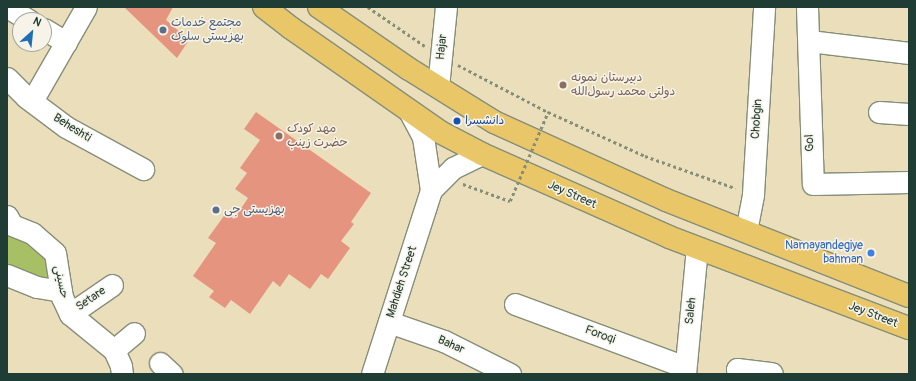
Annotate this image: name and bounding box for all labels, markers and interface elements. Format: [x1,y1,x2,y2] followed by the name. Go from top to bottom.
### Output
[12,12,52,52] north arrow
[31,14,43,29] text: N
[171,16,244,44] place label: مجتمع خدمات بهزیستی سلوک
[158,25,168,35] marker: مجتمع خدمات بهزیستی سلوک
[433,33,451,61] street label: Hajar
[571,71,675,99] place label: دبیرستان نمونه دولتی محمد رسول‌الله
[558,80,568,90] marker: دبیرستان نمونه دولتی محمد رسول‌الله
[748,98,766,140] street label: Chobgin
[50,111,94,145] street label: Beheshti
[465,114,504,128] place label: دانشسرا
[452,116,462,126] marker: دانشسرا
[287,122,348,150] place label: مهد کودک حضرت زینب
[274,131,284,141] marker: مهد کودک حضرت زینب
[802,134,818,152] street label: Gol
[545,178,599,212] street label: Jey Street
[224,203,285,217] place label: بهزیستی جی
[211,205,221,215] marker: بهزیستی جی
[785,239,863,267] place label: Namayandegiye bahman
[384,244,420,320] street label: Mahdieh Street
[866,248,876,258] marker: Namayandegiye bahman
[50,264,72,300] street label: حسینی
[73,284,109,314] street label: Setare
[682,297,700,325] street label: Saleh
[846,299,900,331] street label: Jey Street
[583,323,617,347] street label: Foroqi
[435,333,467,357] street label: Bahar

